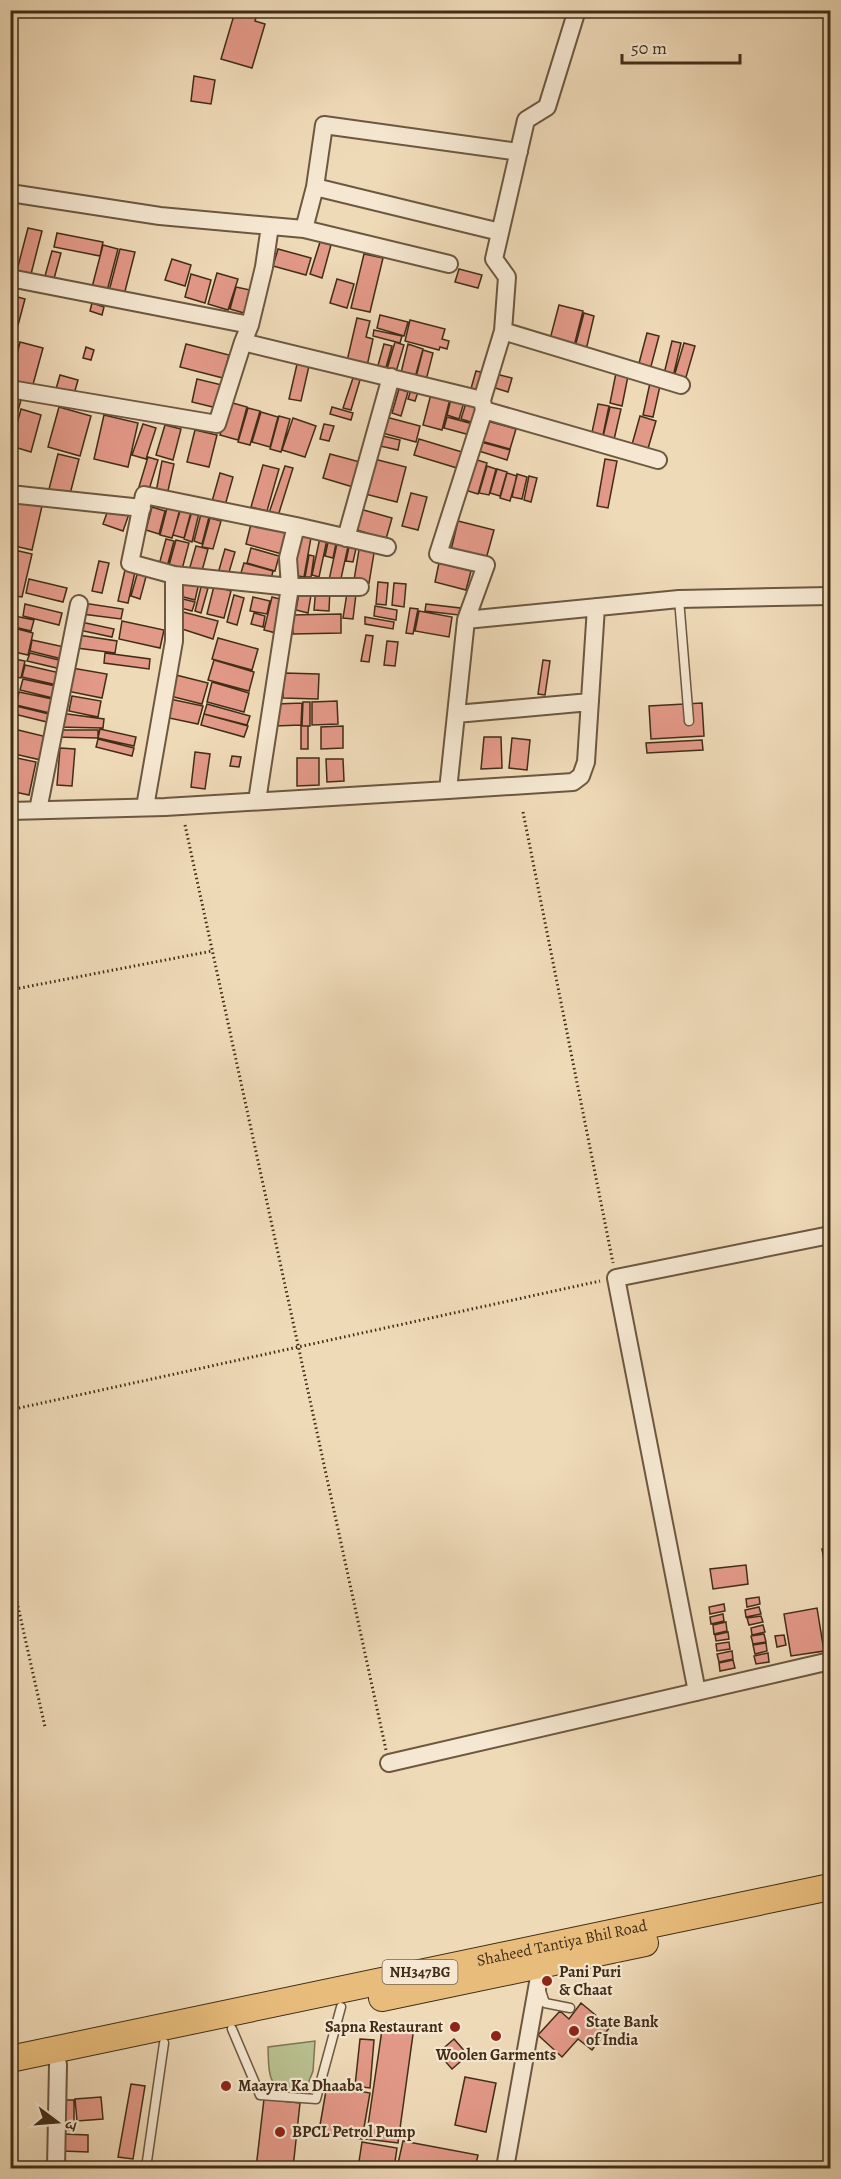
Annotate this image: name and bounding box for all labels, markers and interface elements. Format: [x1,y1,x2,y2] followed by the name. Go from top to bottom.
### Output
[622,27,740,65] scale bar
[631,36,667,60] text: 50 m
[475,1915,650,1972] street label: Shaheed Tantiya Bhil Road
[382,1960,458,1984] road number: NH347BG
[559,1961,622,2001] place label: Pani Puri & Chaat
[540,1974,554,1988] marker: Pani Puri & Chaat
[586,2011,659,2051] place label: State Bank of India
[325,2016,444,2038] place label: Sapna Restaurant
[448,2020,462,2034] marker: Sapna Restaurant
[567,2024,581,2038] marker: State Bank of India
[489,2029,503,2043] marker: Woolen Garments
[435,2044,556,2066] place label: Woolen Garments
[238,2075,363,2097] place label: Maayra Ka Dhaaba
[219,2079,233,2093] marker: Maayra Ka Dhaaba
[27,2092,87,2152] north arrow
[58,2118,82,2135] text: उ
[292,2121,416,2143] place label: BPCL Petrol Pump
[273,2125,287,2139] marker: BPCL Petrol Pump

